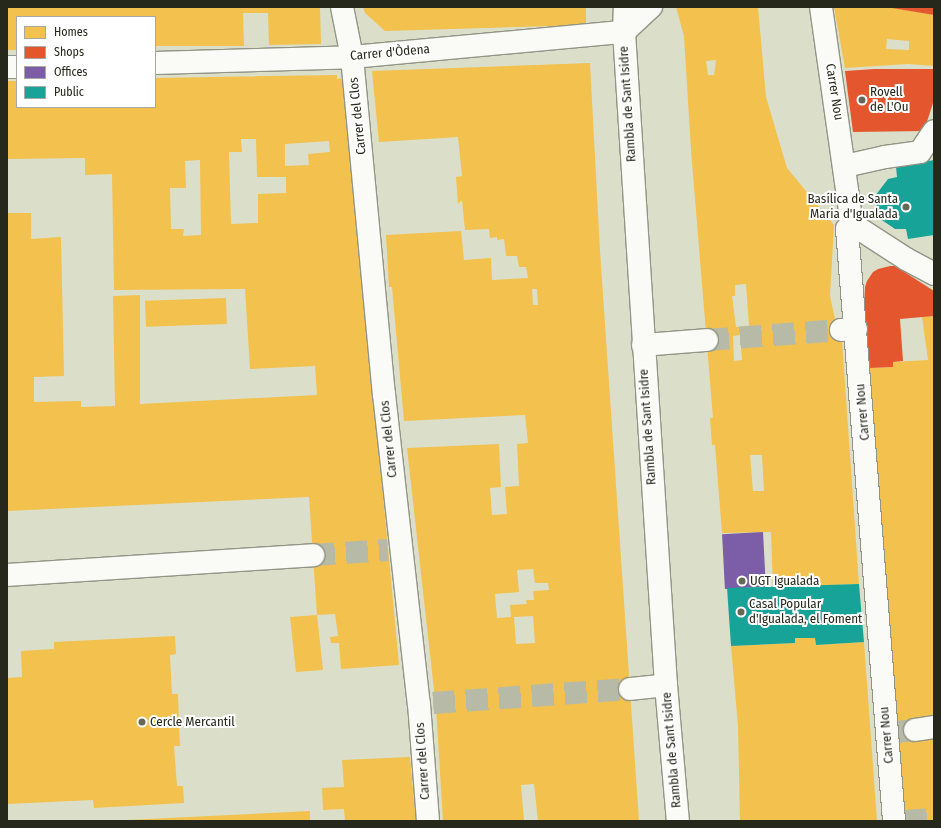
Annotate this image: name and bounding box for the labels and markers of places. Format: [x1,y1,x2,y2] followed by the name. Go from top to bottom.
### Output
[870,85,908,116] place label: Rovell de L'Ou
[857,95,867,105] marker: Rovell de L'Ou
[807,192,898,223] place label: Basílica de Santa Maria d'Igualada
[901,202,911,212] marker: Basílica de Santa Maria d'Igualada
[750,573,819,589] place label: UGT Igualada
[737,576,747,586] marker: UGT Igualada
[749,597,862,628] place label: Casal Popular d'Igualada, el Foment
[736,607,746,617] marker: Casal Popular d'Igualada, el Foment
[150,714,235,730] place label: Cercle Mercantil
[137,717,147,727] marker: Cercle Mercantil

